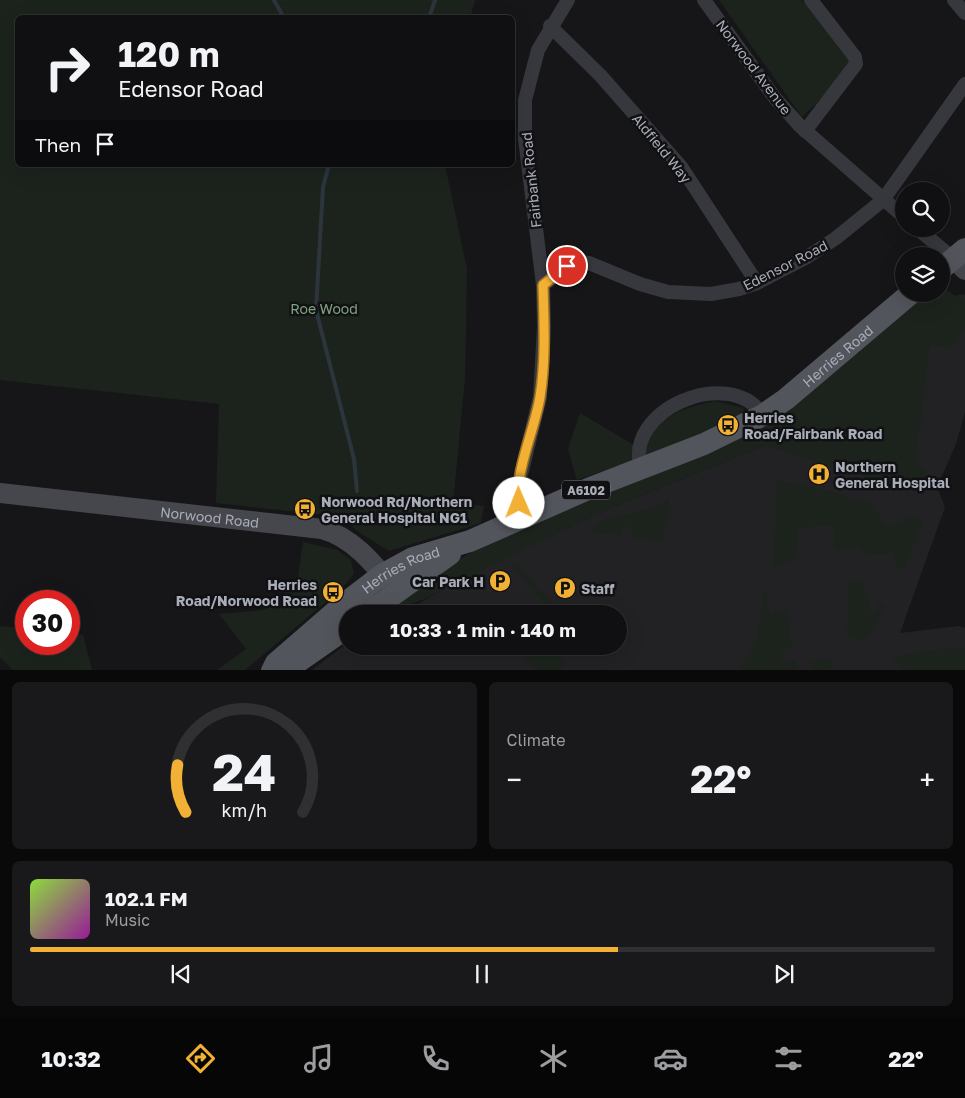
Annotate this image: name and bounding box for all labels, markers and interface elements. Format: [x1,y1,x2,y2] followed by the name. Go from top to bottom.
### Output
[713,16,795,118] street label: Norwood Avenue
[118,33,220,75] text: 120 m
[35,35,100,100] icon: right
[118,75,264,102] text: Edensor Road
[629,110,695,186] street label: Aldfield Way
[91,130,119,158] icon: arrive
[518,131,544,229] street label: Fairbank Road
[35,133,81,156] text: Then
[895,182,950,302] map controls
[895,182,950,237] button: search
[740,236,830,294] street label: Edensor Road
[546,245,588,287] pin
[895,247,950,302] button: layers
[553,252,581,280] icon: arrive
[290,300,358,317] park label: Roe Wood
[799,321,876,390] street label: Herries Road
[744,409,882,442] place label: Herries Road/Fairbank Road
[716,413,740,437] bus stop icon: Herries Road/Fairbank Road
[835,458,950,491] place label: Northern General Hospital
[807,462,831,486] hospital icon: Northern General Hospital
[492,476,544,528] position arrow
[562,480,610,500] road number: A6102
[321,493,472,526] place label: Norwood Rd/Northern General Hospital NG1
[293,497,317,521] bus stop icon: Norwood Rd/Northern General Hospital NG1
[159,502,260,530] street label: Norwood Road
[358,542,442,596] street label: Herries Road
[488,569,512,593] parking icon: Car Park H
[412,573,484,590] place label: Car Park H
[176,576,317,609] place label: Herries Road/Norwood Road
[553,576,577,600] parking icon: Staff
[321,580,345,604] bus stop icon: Herries Road/Norwood Road
[581,580,615,597] place label: Staff
[15,590,80,655] speed limit sign: 30
[390,618,576,641] text: 10:33 · 1 min · 140 m
[507,730,566,750] text: Climate
[212,740,276,802] text: 24
[690,756,751,801] text: 22°
[507,763,522,796] text: −
[920,763,935,796] text: +
[222,799,267,821] text: km/h
[105,887,188,910] text: 102.1 FM
[105,910,150,930] text: Music
[167,960,195,988] icon: previous
[468,960,496,988] icon: pause
[770,960,798,988] icon: next
[183,1041,218,1076] icon: directions
[301,1041,336,1076] icon: music
[418,1041,453,1076] icon: phone
[536,1041,571,1076] icon: climate
[653,1041,688,1076] icon: car
[771,1041,806,1076] icon: filters
[41,1045,101,1072] text: 10:32
[888,1045,924,1072] text: 22°

